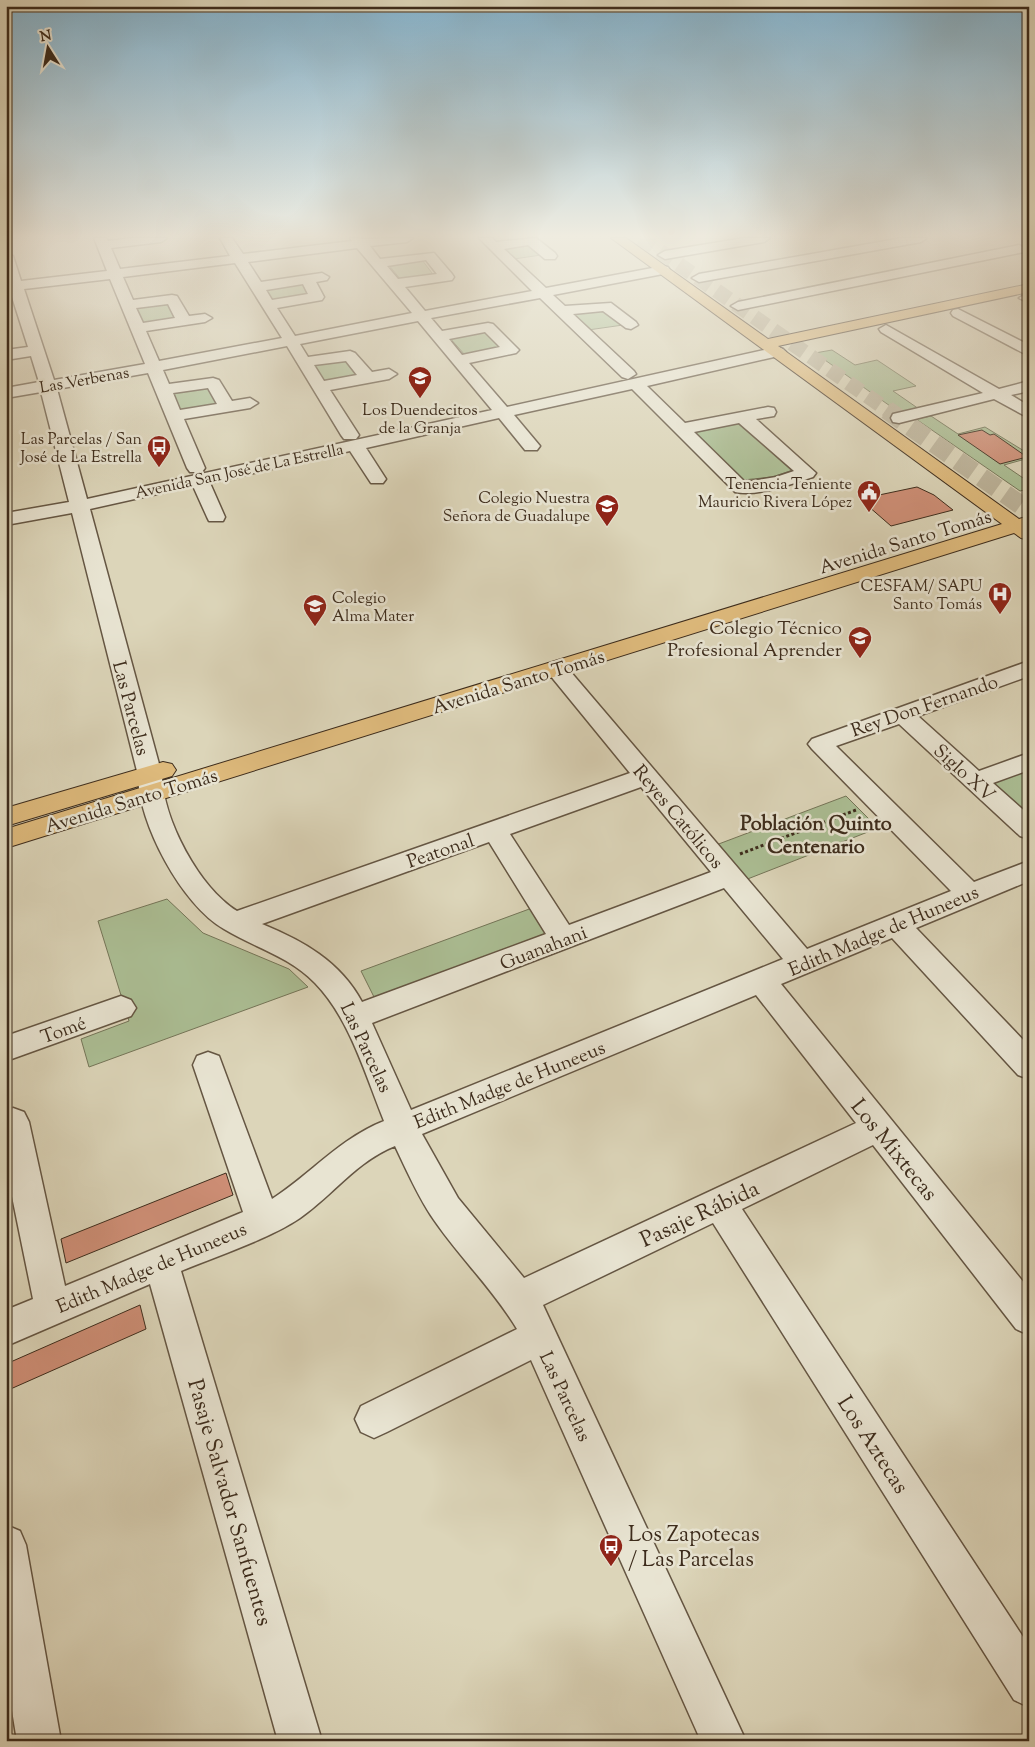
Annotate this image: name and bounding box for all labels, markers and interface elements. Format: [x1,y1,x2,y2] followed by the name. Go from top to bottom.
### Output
[22,22,72,72] north arrow
[39,26,53,48] text: N
[38,362,131,401] street label: Las Verbenas
[407,365,433,399] school or university icon: Los Duendecitos de la Granja
[362,400,478,441] place label: Los Duendecitos de la Granja
[19,429,143,470] place label: Las Parcelas / San José de La Estrella
[146,434,172,468] bus stop icon: Las Parcelas / San José de La Estrella
[133,439,347,506] street label: Avenida San José de La Estrella
[698,474,852,515] place label: Tenencia Teniente Mauricio Rivera López
[856,479,882,513] public building icon: Tenencia Teniente Mauricio Rivera López
[443,488,591,529] place label: Colegio Nuestra Señora de Guadalupe
[594,493,620,527] school or university icon: Colegio Nuestra Señora de Guadalupe
[816,504,995,582] street label: Avenida Santo Tomás
[861,576,982,617] place label: CESFAM/ SAPU Santo Tomás
[987,581,1013,615] hospital icon: CESFAM/ SAPU Santo Tomás
[332,588,414,629] place label: Colegio Alma Mater
[302,593,328,627] school or university icon: Colegio Alma Mater
[667,616,842,665] place label: Colegio Técnico Profesional Aprender
[847,625,873,659] school or university icon: Colegio Técnico Profesional Aprender
[429,644,608,722] street label: Avenida Santo Tomás
[104,658,155,759] street label: Las Parcelas
[848,670,1002,745] street label: Rey Don Fernando
[926,739,1000,809] street label: Siglo XV
[625,760,729,876] street label: Reyes Católicos
[42,763,221,841] street label: Avenida Santo Tomás
[740,811,892,863] district label: Población Quinto Centenario
[404,828,478,876] street label: Peatonal
[785,880,983,985] street label: Edith Madge de Huneeus
[496,920,592,978] street label: Guanahani
[332,999,397,1098] street label: Las Parcelas
[37,1011,90,1052] street label: Tomé
[410,1036,610,1137] street label: Edith Madge de Huneeus
[841,1093,944,1209] street label: Los Mixtecas
[635,1174,765,1257] street label: Pasaje Rábida
[53,1217,251,1322] street label: Edith Madge de Huneeus
[531,1348,596,1447] street label: Las Parcelas
[178,1376,279,1630] street label: Pasaje Salvador Sanfuentes
[828,1390,915,1501] street label: Los Aztecas
[628,1520,760,1577] place label: Los Zapotecas / Las Parcelas
[598,1533,624,1567] bus stop icon: Los Zapotecas / Las Parcelas

